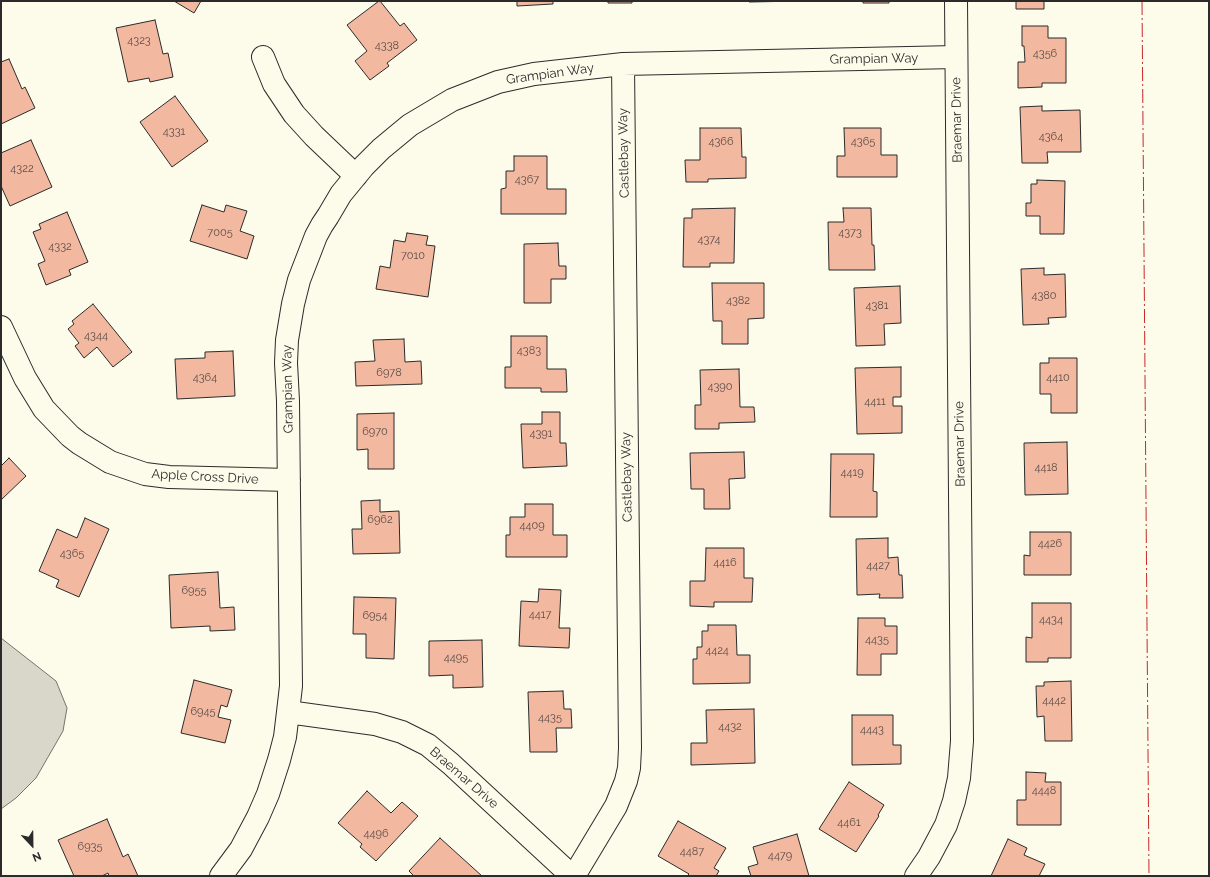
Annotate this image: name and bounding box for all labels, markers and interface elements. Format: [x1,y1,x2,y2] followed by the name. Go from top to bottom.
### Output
[127,34,151,48] house number: 4323
[375,39,399,53] house number: 4338
[1033,47,1057,61] house number: 4356
[830,50,918,68] street label: Grampian Way
[505,60,595,88] street label: Grampian Way
[948,77,966,163] street label: Braemar Drive
[615,108,633,198] street label: Castlebay Way
[163,125,185,139] house number: 4331
[1039,130,1063,144] house number: 4364
[708,135,734,149] house number: 4366
[851,135,875,149] house number: 4365
[10,162,34,176] house number: 4322
[515,173,539,187] house number: 4367
[207,226,233,240] house number: 7005
[838,226,862,240] house number: 4373
[697,233,721,247] house number: 4374
[48,240,72,254] house number: 4332
[401,249,425,263] house number: 7010
[1031,289,1057,303] house number: 4380
[726,294,750,308] house number: 4382
[865,299,889,313] house number: 4381
[84,329,108,343] house number: 4344
[517,344,541,358] house number: 4383
[279,345,297,433] street label: Grampian Way
[376,366,402,380] house number: 6978
[193,371,217,385] house number: 4364
[1046,371,1070,385] house number: 4410
[707,380,733,394] house number: 4390
[864,395,886,409] house number: 4411
[951,401,969,487] street label: Braemar Drive
[362,425,388,439] house number: 6970
[529,427,553,441] house number: 4391
[618,432,636,522] street label: Castlebay Way
[1034,461,1058,475] house number: 4418
[151,466,259,488] street label: Apple Cross Drive
[840,466,864,480] house number: 4419
[367,513,393,527] house number: 6962
[519,519,545,533] house number: 4409
[1038,537,1062,551] house number: 4426
[60,547,84,561] house number: 4365
[713,556,737,570] house number: 4416
[866,559,890,573] house number: 4427
[181,584,207,598] house number: 6955
[529,608,551,622] house number: 4417
[362,609,388,623] house number: 6954
[1039,613,1063,627] house number: 4434
[865,633,889,647] house number: 4435
[705,644,729,658] house number: 4424
[444,651,468,665] house number: 4495
[1042,694,1066,708] house number: 4442
[190,705,216,719] house number: 6945
[538,711,562,725] house number: 4435
[718,720,742,734] house number: 4432
[860,723,884,737] house number: 4443
[426,744,502,812] street label: Braemar Drive
[1032,784,1056,798] house number: 4448
[837,816,861,830] house number: 4461
[12,825,52,865] north arrow
[363,827,389,841] house number: 4496
[78,840,102,854] house number: 6935
[680,845,704,859] house number: 4487
[30,849,43,864] text: N
[768,849,792,863] house number: 4479

